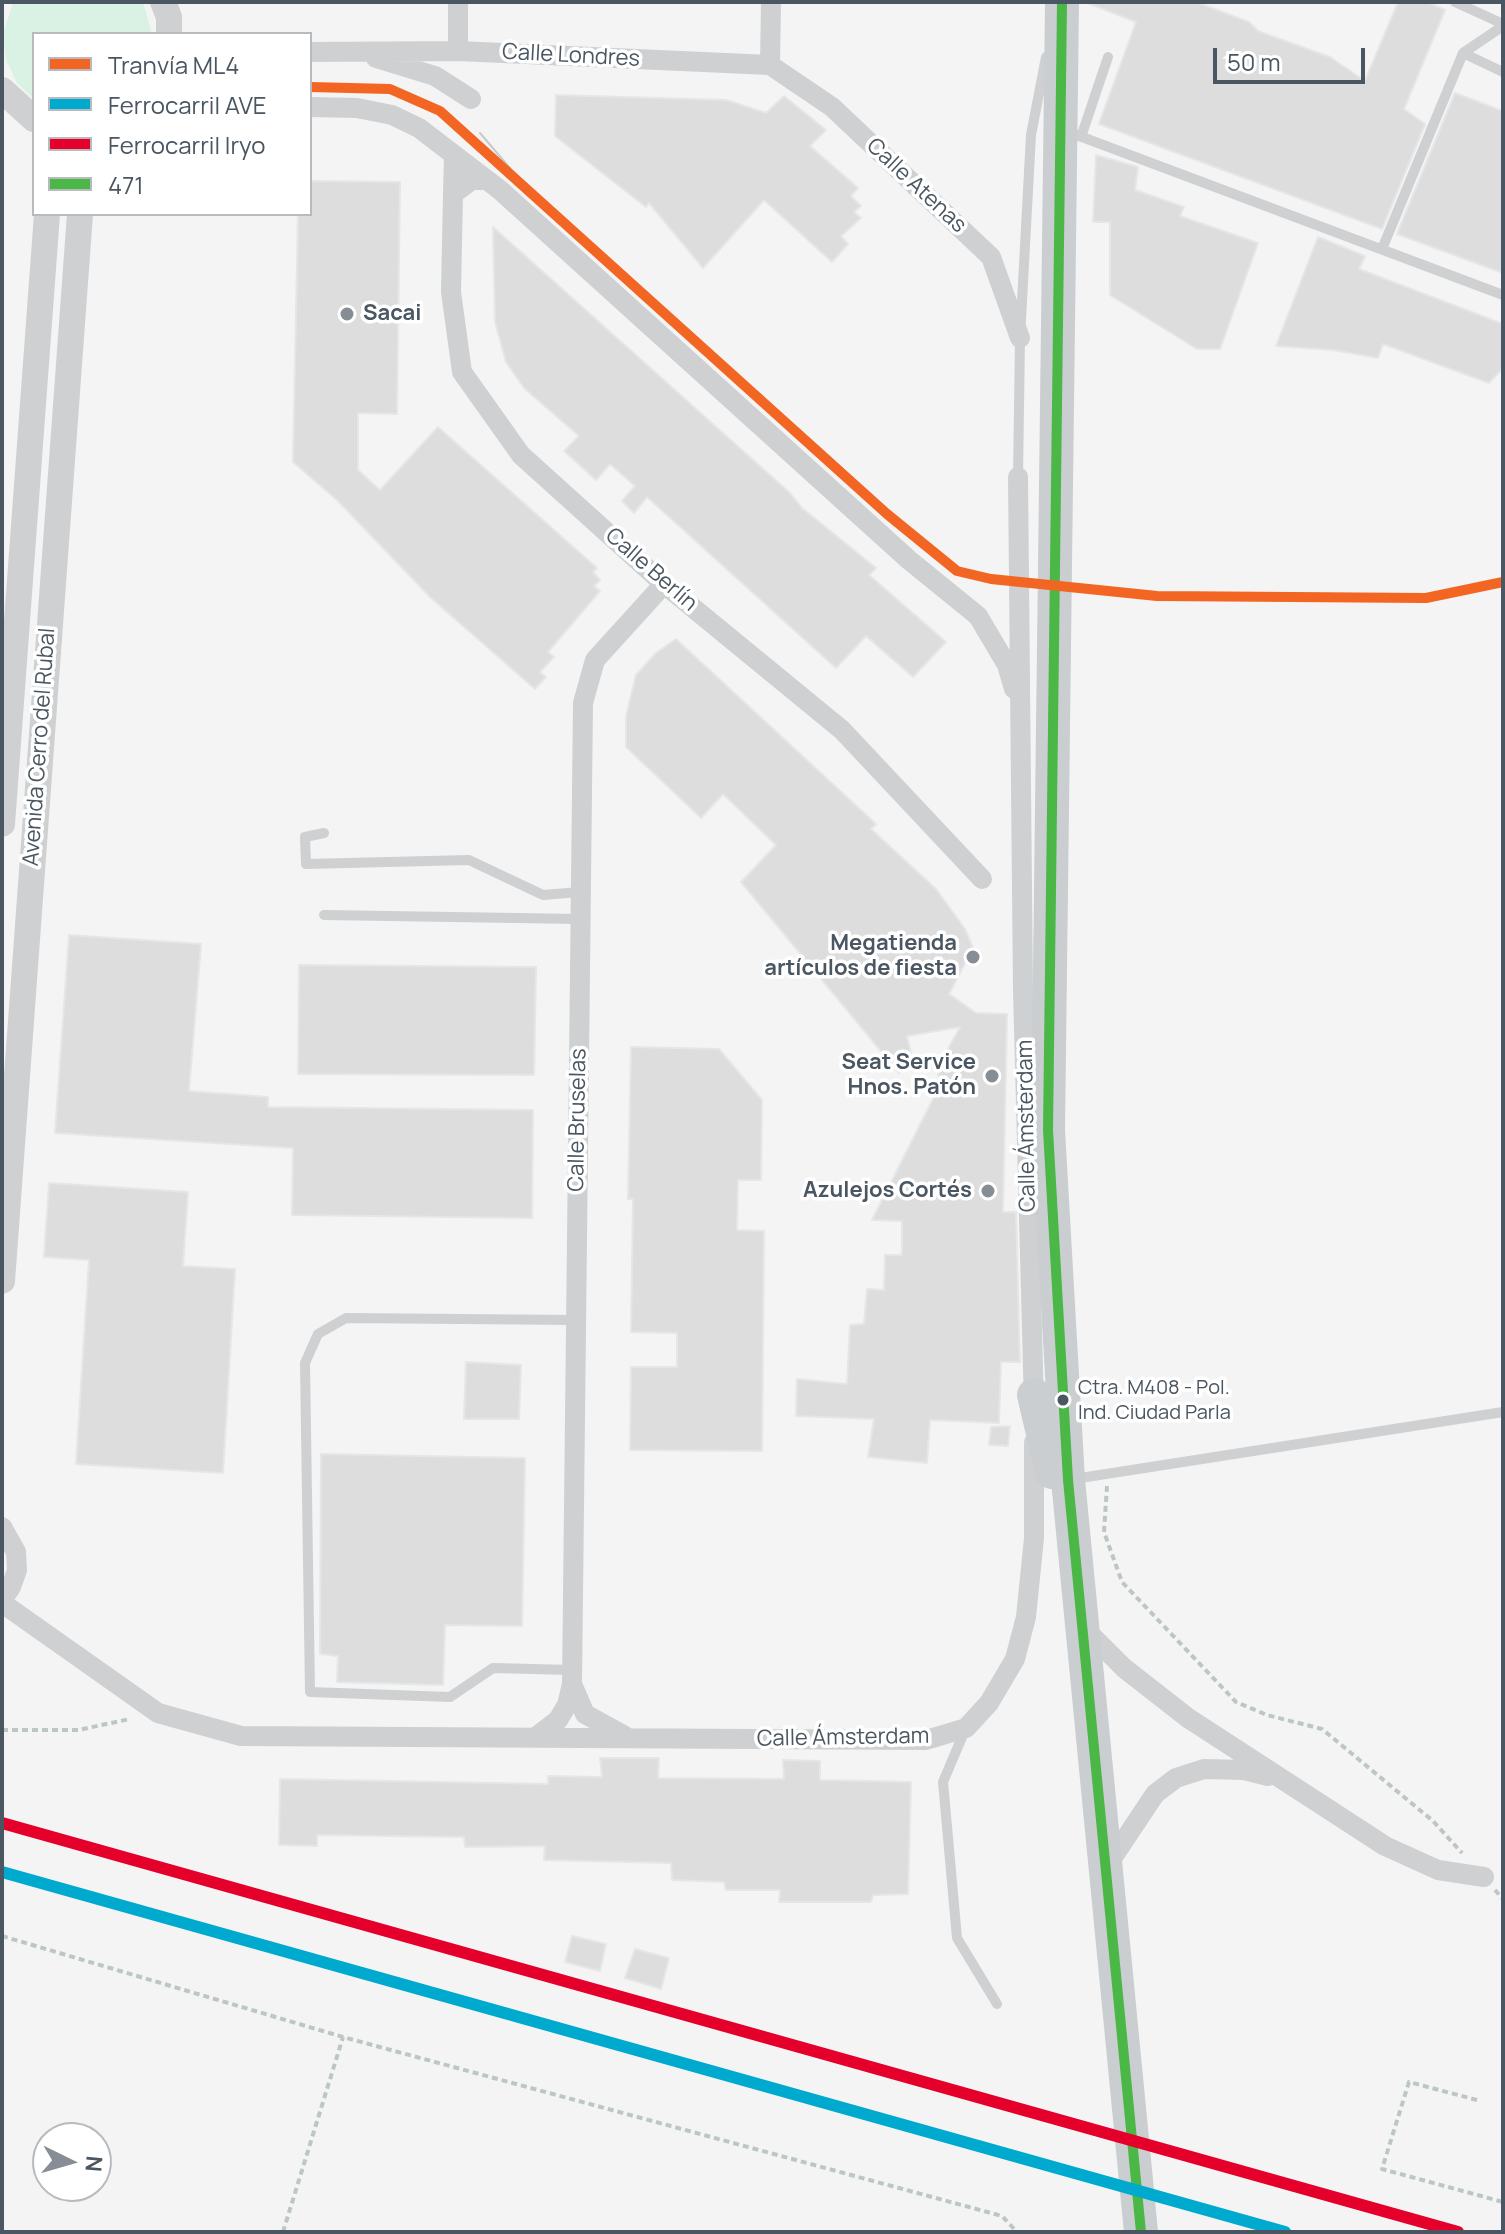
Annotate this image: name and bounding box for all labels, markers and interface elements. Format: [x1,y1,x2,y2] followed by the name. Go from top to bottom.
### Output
[32,32,312,216] legend
[1217,32,1369,82] scale bar
[501,39,641,73] street label: Calle Londres
[1227,45,1281,78] text: 50 m
[108,48,239,81] text: Tranvía ML4
[108,88,267,121] text: Ferrocarril AVE
[108,128,265,161] text: Ferrocarril Iryo
[861,133,971,239] street label: Calle Atenas
[108,168,144,201] text: 471
[363,301,421,327] place label: Sacai
[338,305,356,323] marker: Sacai
[600,523,702,617] street label: Calle Berlín
[19,627,61,867] street label: Avenida Cerro del Rubal
[764,931,957,982] place label: Megatienda artículos de fiesta
[964,948,982,966] marker: Megatienda artículos de fiesta
[1012,1040,1042,1212] street label: Calle Ámsterdam
[564,1048,592,1192] street label: Calle Bruselas
[842,1050,976,1102] place label: Seat Service Hnos. Patón
[983,1067,1001,1085] marker: Seat Service Hnos. Patón
[803,1178,972,1204] place label: Azulejos Cortés
[979,1182,997,1200] marker: Azulejos Cortés
[1078,1376,1231,1423] place label: Ctra. M408 - Pol. Ind. Ciudad Parla
[1055,1392,1071,1408] marker: Ctra. M408 - Pol. Ind. Ciudad Parla
[757,1723,929,1753] street label: Calle Ámsterdam
[32,2122,112,2202] north arrow
[78,2155,110,2173] text: N

